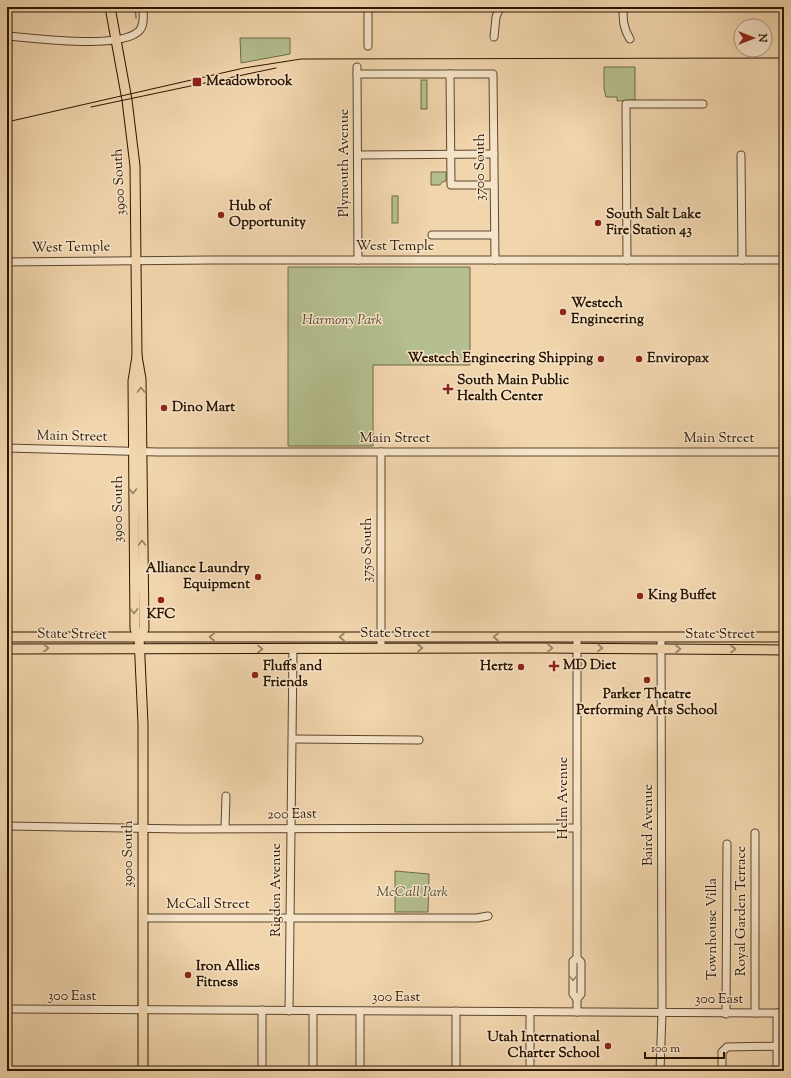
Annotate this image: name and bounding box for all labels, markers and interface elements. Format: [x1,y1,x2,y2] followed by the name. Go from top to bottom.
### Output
[733,18,773,58] north arrow
[754,33,770,43] text: N
[206,72,293,92] place label: Meadowbrook
[191,76,203,88] marker: Meadowbrook
[335,109,355,217] street label: Plymouth Avenue
[471,133,491,201] street label: 3700 South
[108,148,132,216] street label: 3900 South
[229,197,306,233] place label: Hub of Opportunity
[606,205,702,241] place label: South Salt Lake Fire Station 43
[216,210,226,220] marker: Hub of Opportunity
[593,218,603,228] marker: South Salt Lake Fire Station 43
[32,237,110,259] street label: West Temple
[356,237,434,257] street label: West Temple
[571,294,644,330] place label: Westech Engineering
[558,307,568,317] marker: Westech Engineering
[302,311,383,331] park label: Harmony Park
[407,349,593,369] place label: Westech Engineering Shipping
[647,349,710,369] place label: Enviropax
[596,354,606,364] marker: Westech Engineering Shipping
[634,354,644,364] marker: Enviropax
[457,371,570,407] place label: South Main Public Health Center
[442,383,454,395] marker: South Main Public Health Center
[137,387,145,393] one-way arrow
[172,398,235,418] place label: Dino Mart
[159,403,169,413] marker: Dino Mart
[36,426,108,448] street label: Main Street
[360,429,431,449] street label: Main Street
[684,429,755,449] street label: Main Street
[109,475,129,543] street label: 3900 South
[129,488,137,494] one-way arrow
[358,518,378,582] street label: 3750 South
[138,540,146,546] one-way arrow
[146,559,250,595] place label: Alliance Laundry Equipment
[253,572,263,582] marker: Alliance Laundry Equipment
[648,586,717,606] place label: King Buffet
[635,591,645,601] marker: King Buffet
[156,595,166,605] marker: KFC
[146,605,176,625] place label: KFC
[130,608,139,614] one-way arrow
[37,624,107,646] street label: State Street
[360,624,430,644] street label: State Street
[685,625,755,645] street label: State Street
[209,633,215,641] one-way arrow
[339,633,345,641] one-way arrow
[493,633,499,641] one-way arrow
[43,644,49,652] one-way arrow
[417,644,423,652] one-way arrow
[547,644,553,652] one-way arrow
[597,644,603,652] one-way arrow
[257,645,263,653] one-way arrow
[675,645,681,653] one-way arrow
[730,645,736,653] one-way arrow
[563,656,616,676] place label: MD Diet
[263,657,322,693] place label: Fluffs and Friends
[480,657,514,677] place label: Hertz
[548,660,560,672] marker: MD Diet
[516,662,526,672] marker: Hertz
[250,670,260,680] marker: Fluffs and Friends
[642,675,652,685] marker: Parker Theatre Performing Arts School
[576,685,718,721] place label: Parker Theatre Performing Arts School
[554,757,574,839] street label: Helm Avenue
[639,784,659,866] street label: Baird Avenue
[267,805,317,825] street label: 200 East
[119,820,139,888] street label: 3900 South
[267,843,287,937] street label: Rigdon Avenue
[732,846,752,976] street label: Royal Garden Terrace
[703,877,723,980] street label: Townhouse Villa
[376,883,448,903] park label: McCall Park
[166,895,250,915] street label: McCall Street
[196,957,260,993] place label: Iron Allies Fitness
[183,970,193,980] marker: Iron Allies Fitness
[569,975,577,981] one-way arrow
[48,987,96,1007] street label: 300 East
[372,988,420,1008] street label: 300 East
[695,990,743,1010] street label: 300 East
[487,1028,600,1064] place label: Utah International Charter School
[645,1034,724,1060] scale bar
[651,1040,680,1058] text: 100 m
[603,1041,613,1051] marker: Utah International Charter School

